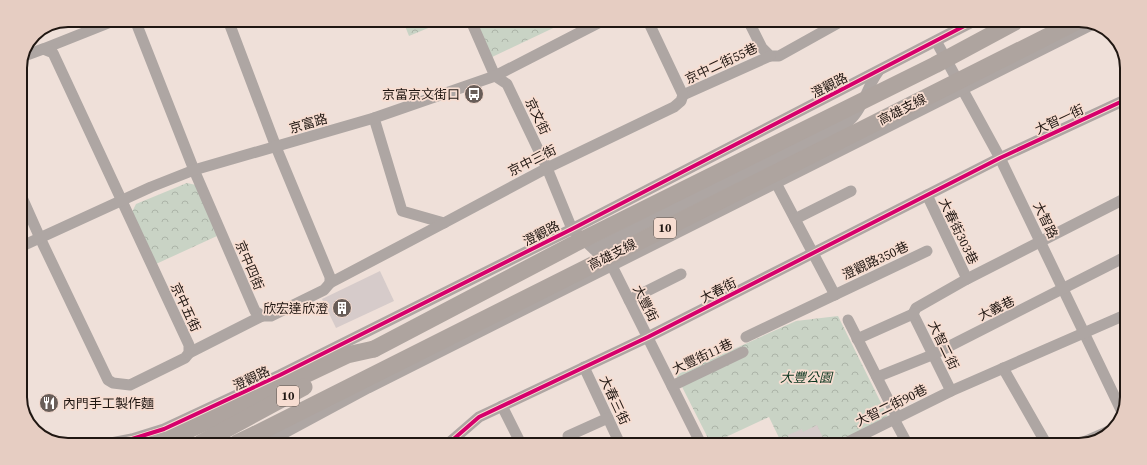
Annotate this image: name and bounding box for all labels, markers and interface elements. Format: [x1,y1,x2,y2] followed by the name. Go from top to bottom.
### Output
[682,39,760,88] street label: 京中二街55巷
[808,69,850,102] street label: 澄觀路
[463,83,485,105] bus stop icon: 京富京文街口
[382,86,460,103] place label: 京富京文街口
[875,90,929,129] street label: 高雄支線
[521,95,554,137] street label: 京文街
[1032,101,1086,138] street label: 大智一街
[287,110,329,137] street label: 京富路
[505,141,559,180] street label: 京中三街
[935,195,982,267] street label: 大春街303巷
[1029,199,1062,241] street label: 大智路
[520,217,562,250] street label: 澄觀路
[654,218,676,238] road number: 10
[585,235,639,274] street label: 高雄支線
[232,238,268,292] street label: 京中四街
[839,238,911,283] street label: 澄觀路350巷
[697,274,739,307] street label: 大春街
[167,280,204,334] street label: 京中五街
[629,282,662,324] street label: 大豐街
[975,292,1017,325] street label: 大義巷
[331,297,353,319] building icon: 欣宏達欣澄
[263,300,328,317] place label: 欣宏達欣澄
[925,318,963,372] street label: 大智二街
[669,335,735,378] street label: 大豐街11巷
[230,363,272,394] street label: 澄觀路
[780,369,834,386] park label: 大豐公園
[596,373,633,427] street label: 大春三街
[852,381,930,430] street label: 大智二街90巷
[277,386,299,406] road number: 10
[38,392,60,414] restaurant icon: 內門手工製作麵
[63,395,154,412] place label: 內門手工製作麵

